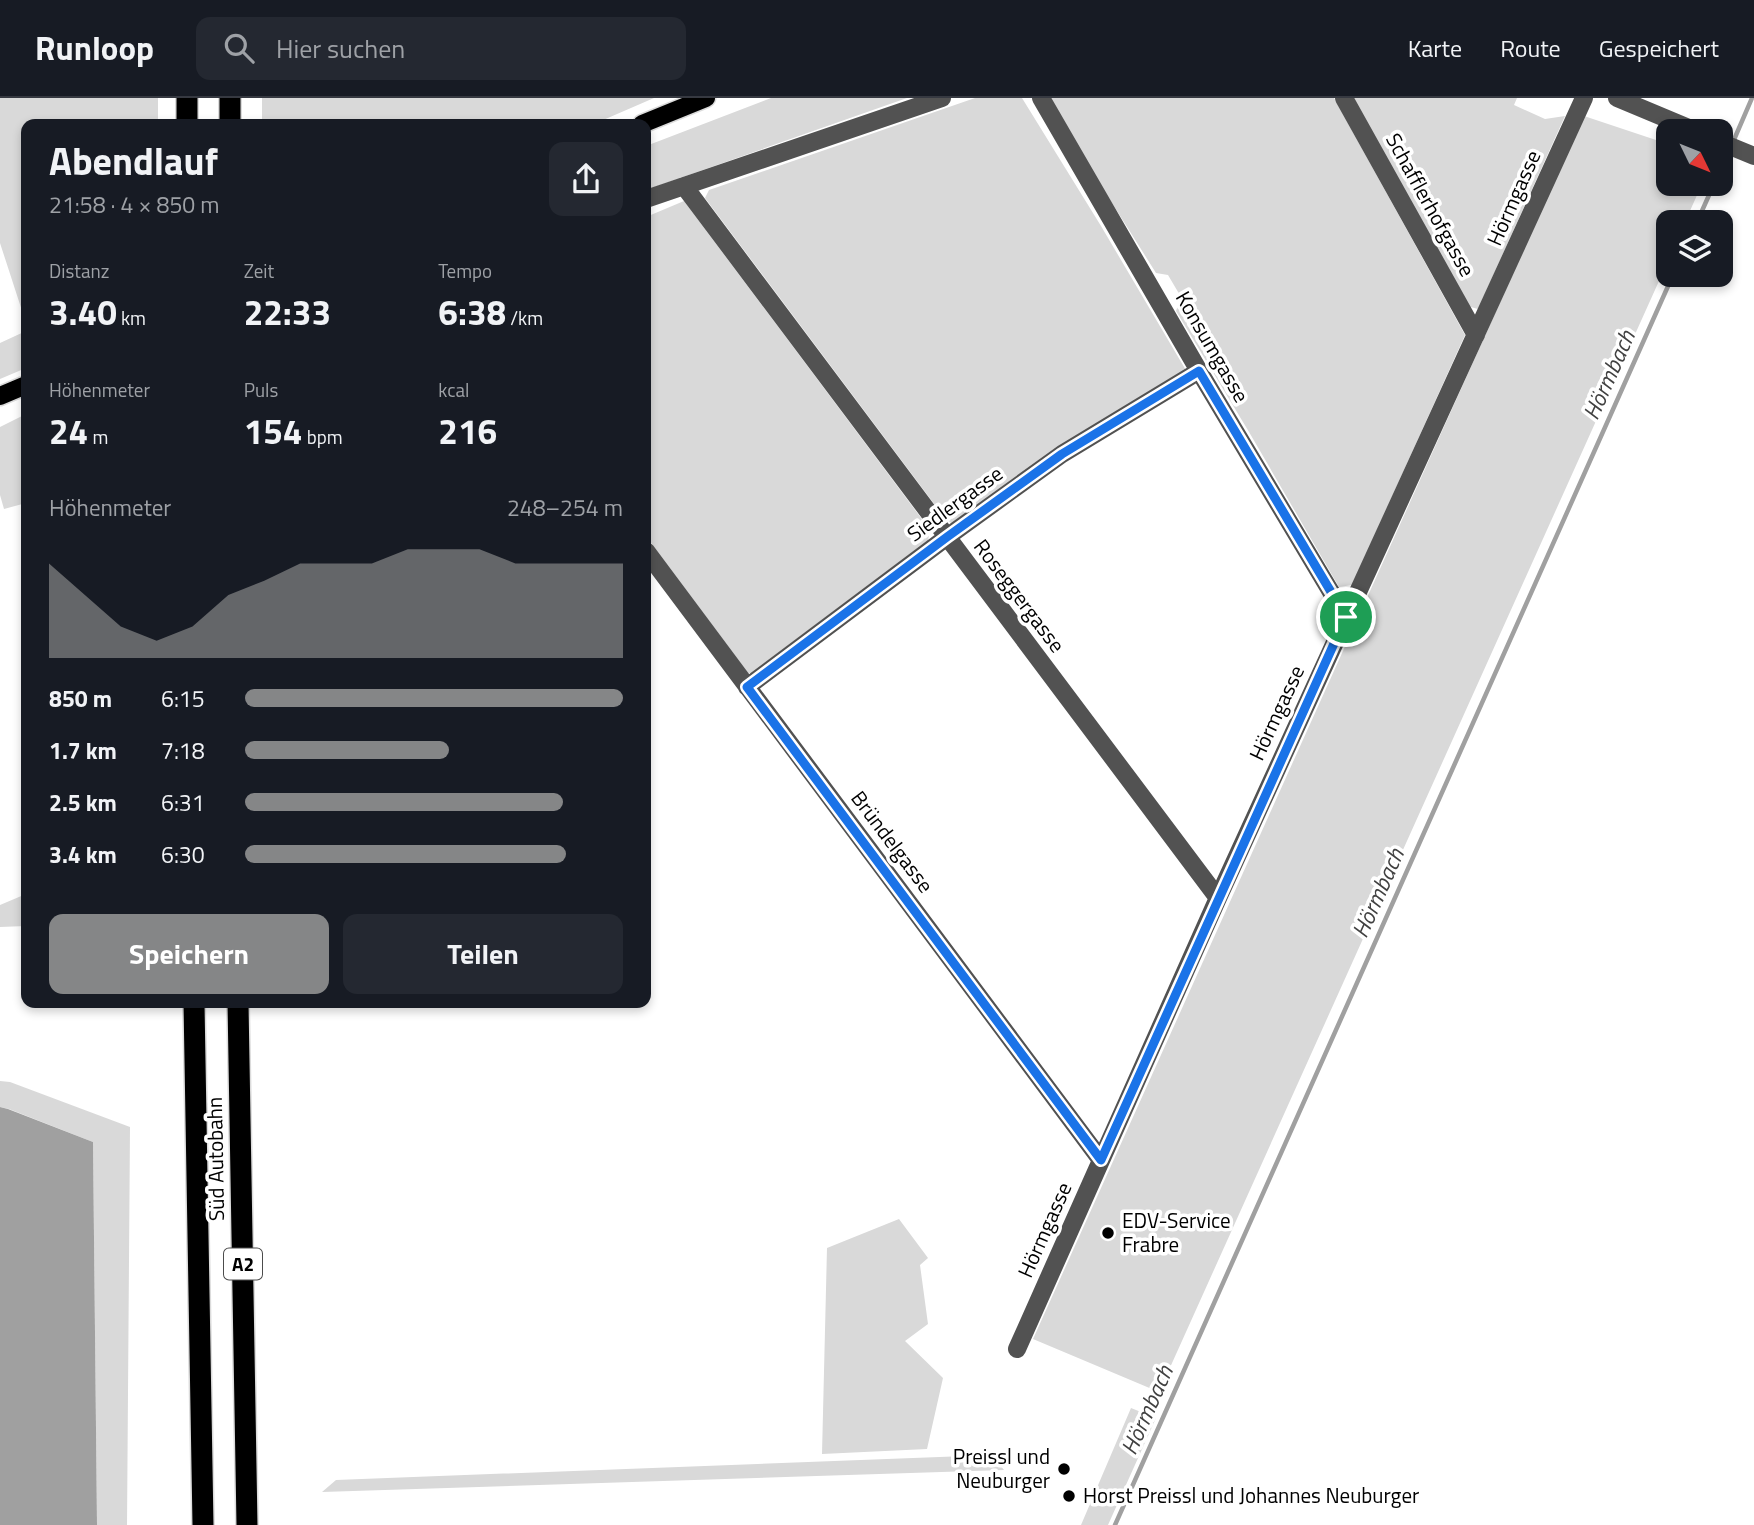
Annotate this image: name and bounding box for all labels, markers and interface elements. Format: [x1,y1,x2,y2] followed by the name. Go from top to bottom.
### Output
[196,17,686,80] search box
[35,23,154,73] text: Runloop
[220,29,258,67] icon: search
[276,29,405,68] text: Hier suchen
[1408,30,1462,66] text: Karte
[1500,30,1561,66] text: Route
[1599,30,1719,66] text: Gespeichert
[1656,119,1732,196] north arrow
[1656,119,1733,287] map controls
[1378,127,1484,282] street label: Schafflerhofgasse
[49,132,218,190] text: Abendlauf
[549,142,623,216] button: share
[1478,145,1548,250] street label: Hörmgasse
[49,187,219,222] text: 21:58 · 4 × 850 m
[1656,210,1733,287] button: layers
[49,256,109,285] text: Distanz
[244,256,274,285] text: Zeit
[438,256,492,285] text: Tempo
[49,285,117,339] text: 3.40
[244,285,331,339] text: 22:33
[438,285,506,339] text: 6:38
[1168,285,1258,408] street label: Konsumgasse
[117,303,146,332] text: km
[506,303,543,332] text: /km
[1573,324,1644,425] water label: Hörmbach
[49,375,150,404] text: Höhenmeter
[244,375,278,404] text: Puls
[438,375,469,404] text: kcal
[49,404,88,458] text: 24
[244,404,302,458] text: 154
[438,404,497,458] text: 216
[88,422,108,451] text: m
[302,422,343,451] text: bpm
[900,457,1009,549] street label: Siedlergasse
[49,490,171,525] text: Höhenmeter
[507,490,623,525] text: 248–254 m
[966,532,1073,659] street label: Roseggergasse
[1316,587,1376,647] pin
[1327,598,1365,636] icon: arrive
[1240,660,1312,765] street label: Hörmgasse
[49,681,112,716] text: 850 m
[161,681,205,716] text: 6:15
[49,733,117,768] text: 1.7 km
[161,733,205,768] text: 7:18
[844,784,942,899] street label: Bründelgasse
[49,785,117,820] text: 2.5 km
[161,785,205,820] text: 6:31
[49,837,117,872] text: 3.4 km
[161,837,205,872] text: 6:30
[1342,842,1413,943] water label: Hörmbach
[49,914,329,994] button: Speichern
[343,914,623,994] button: Teilen
[198,1096,232,1222] street label: Süd Autobahn
[1009,1177,1079,1282] street label: Hörmgasse
[1122,1204,1231,1260] place label: EDV-Service Frabre
[1100,1225,1116,1241] marker: EDV-Service Frabre
[224,1248,262,1280] road number: A2
[1111,1359,1182,1460] water label: Hörmbach
[953,1440,1050,1496] place label: Preissl und Neuburger
[1056,1461,1072,1477] marker: Preissl und Neuburger
[1083,1479,1419,1511] place label: Horst Preissl und Johannes Neuburger
[1061,1488,1077,1504] marker: Horst Preissl und Johannes Neuburger

